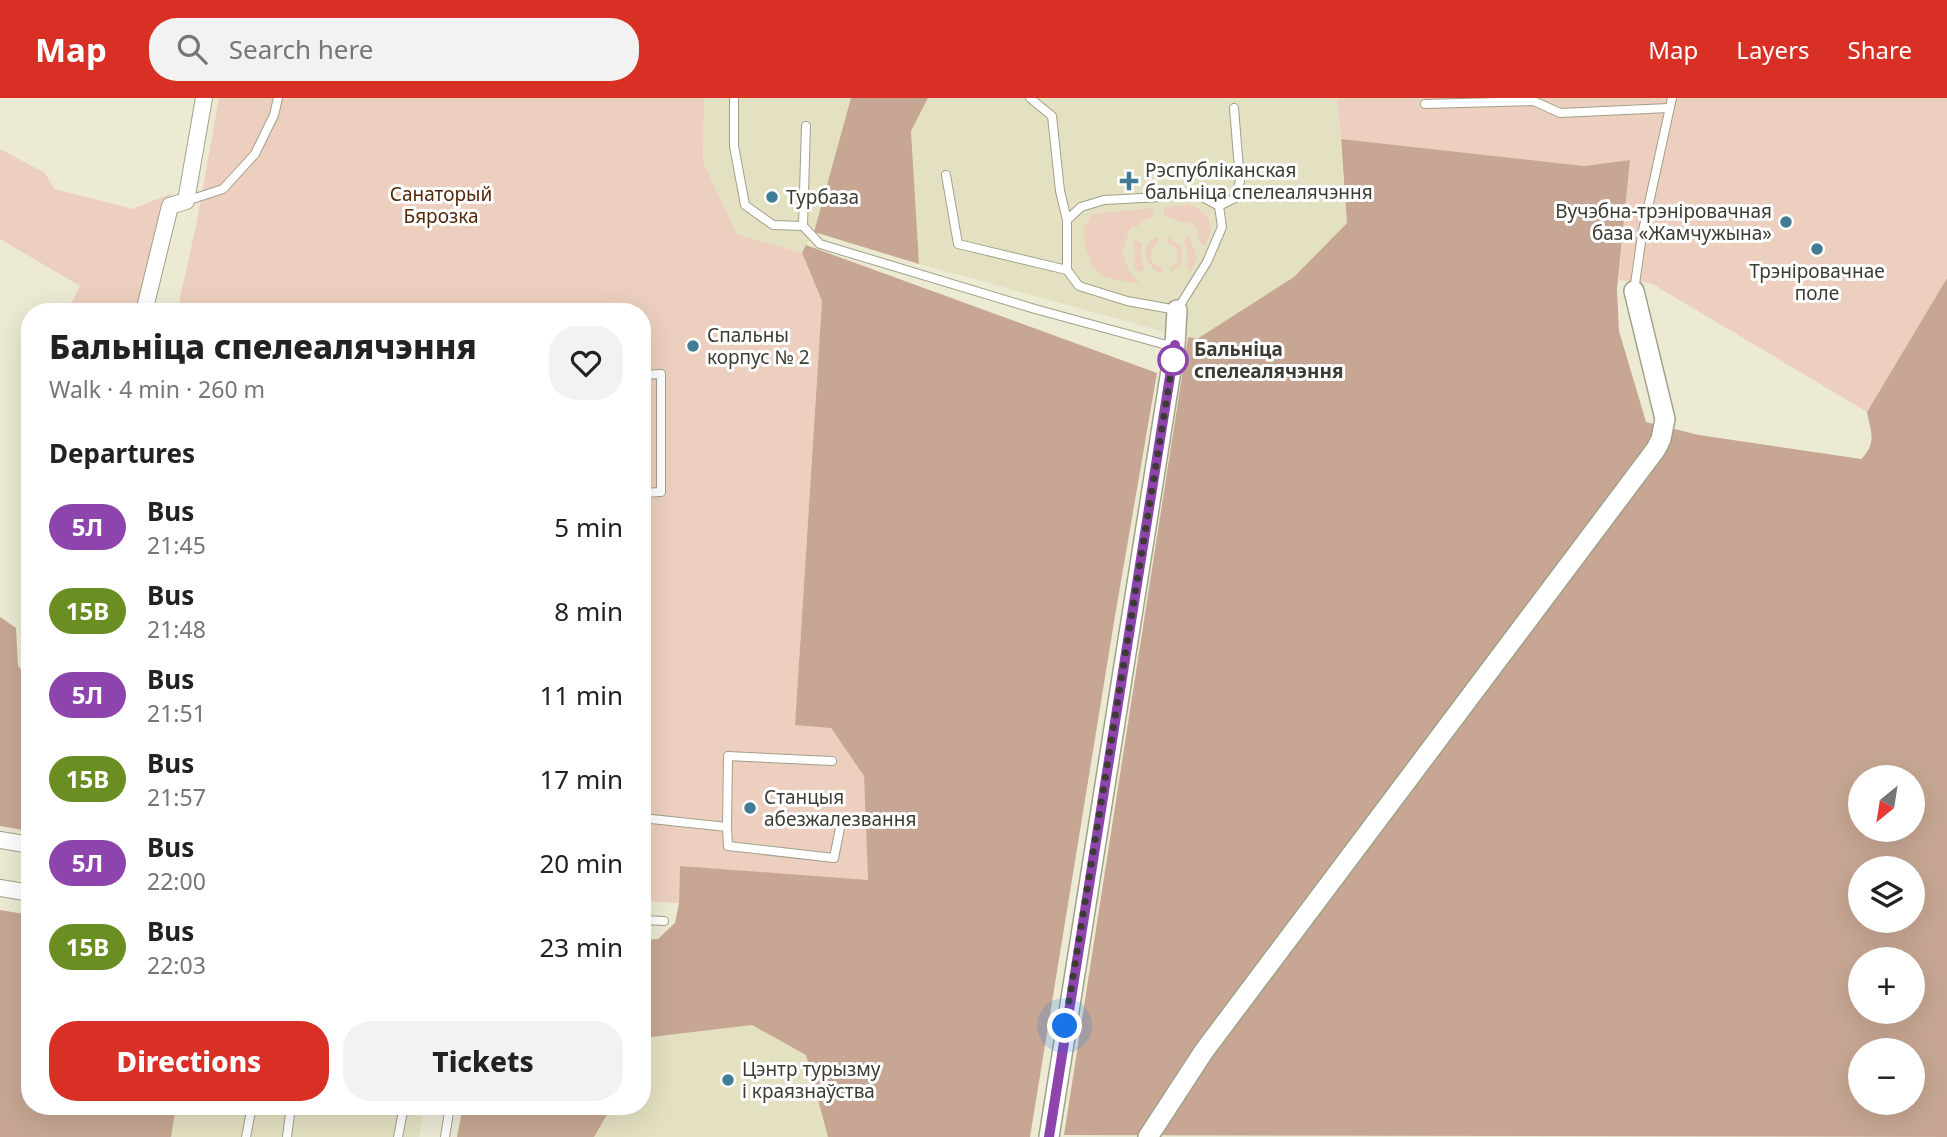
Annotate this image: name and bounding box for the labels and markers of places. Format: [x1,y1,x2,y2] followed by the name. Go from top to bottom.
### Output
[1145,157,1373,205] place label: Рэспубліканская бальніца спелеалячэння
[1119,171,1139,191] marker: Рэспубліканская бальніца спелеалячэння
[786,184,859,210] place label: Турбаза
[764,189,780,205] marker: Турбаза
[1555,198,1772,246] place label: Вучэбна-трэніровачная база «Жамчужына»
[1778,214,1794,230] marker: Вучэбна-трэніровачная база «Жамчужына»
[1809,241,1825,257] marker: Трэніровачнае поле
[1749,258,1885,306] place label: Трэніровачнае поле
[707,322,810,370] place label: Спальны корпус № 2
[1194,336,1343,384] place label: Бальніца спелеалячэння
[685,338,701,354] marker: Спальны корпус № 2
[1158,345,1188,375] marker: Бальніца спелеалячэння
[764,784,916,832] place label: Станцыя абезжалезвання
[742,800,758,816] marker: Станцыя абезжалезвання
[742,1056,881,1104] place label: Цэнтр турызму і краязнаўства
[720,1072,736,1088] marker: Цэнтр турызму і краязнаўства

